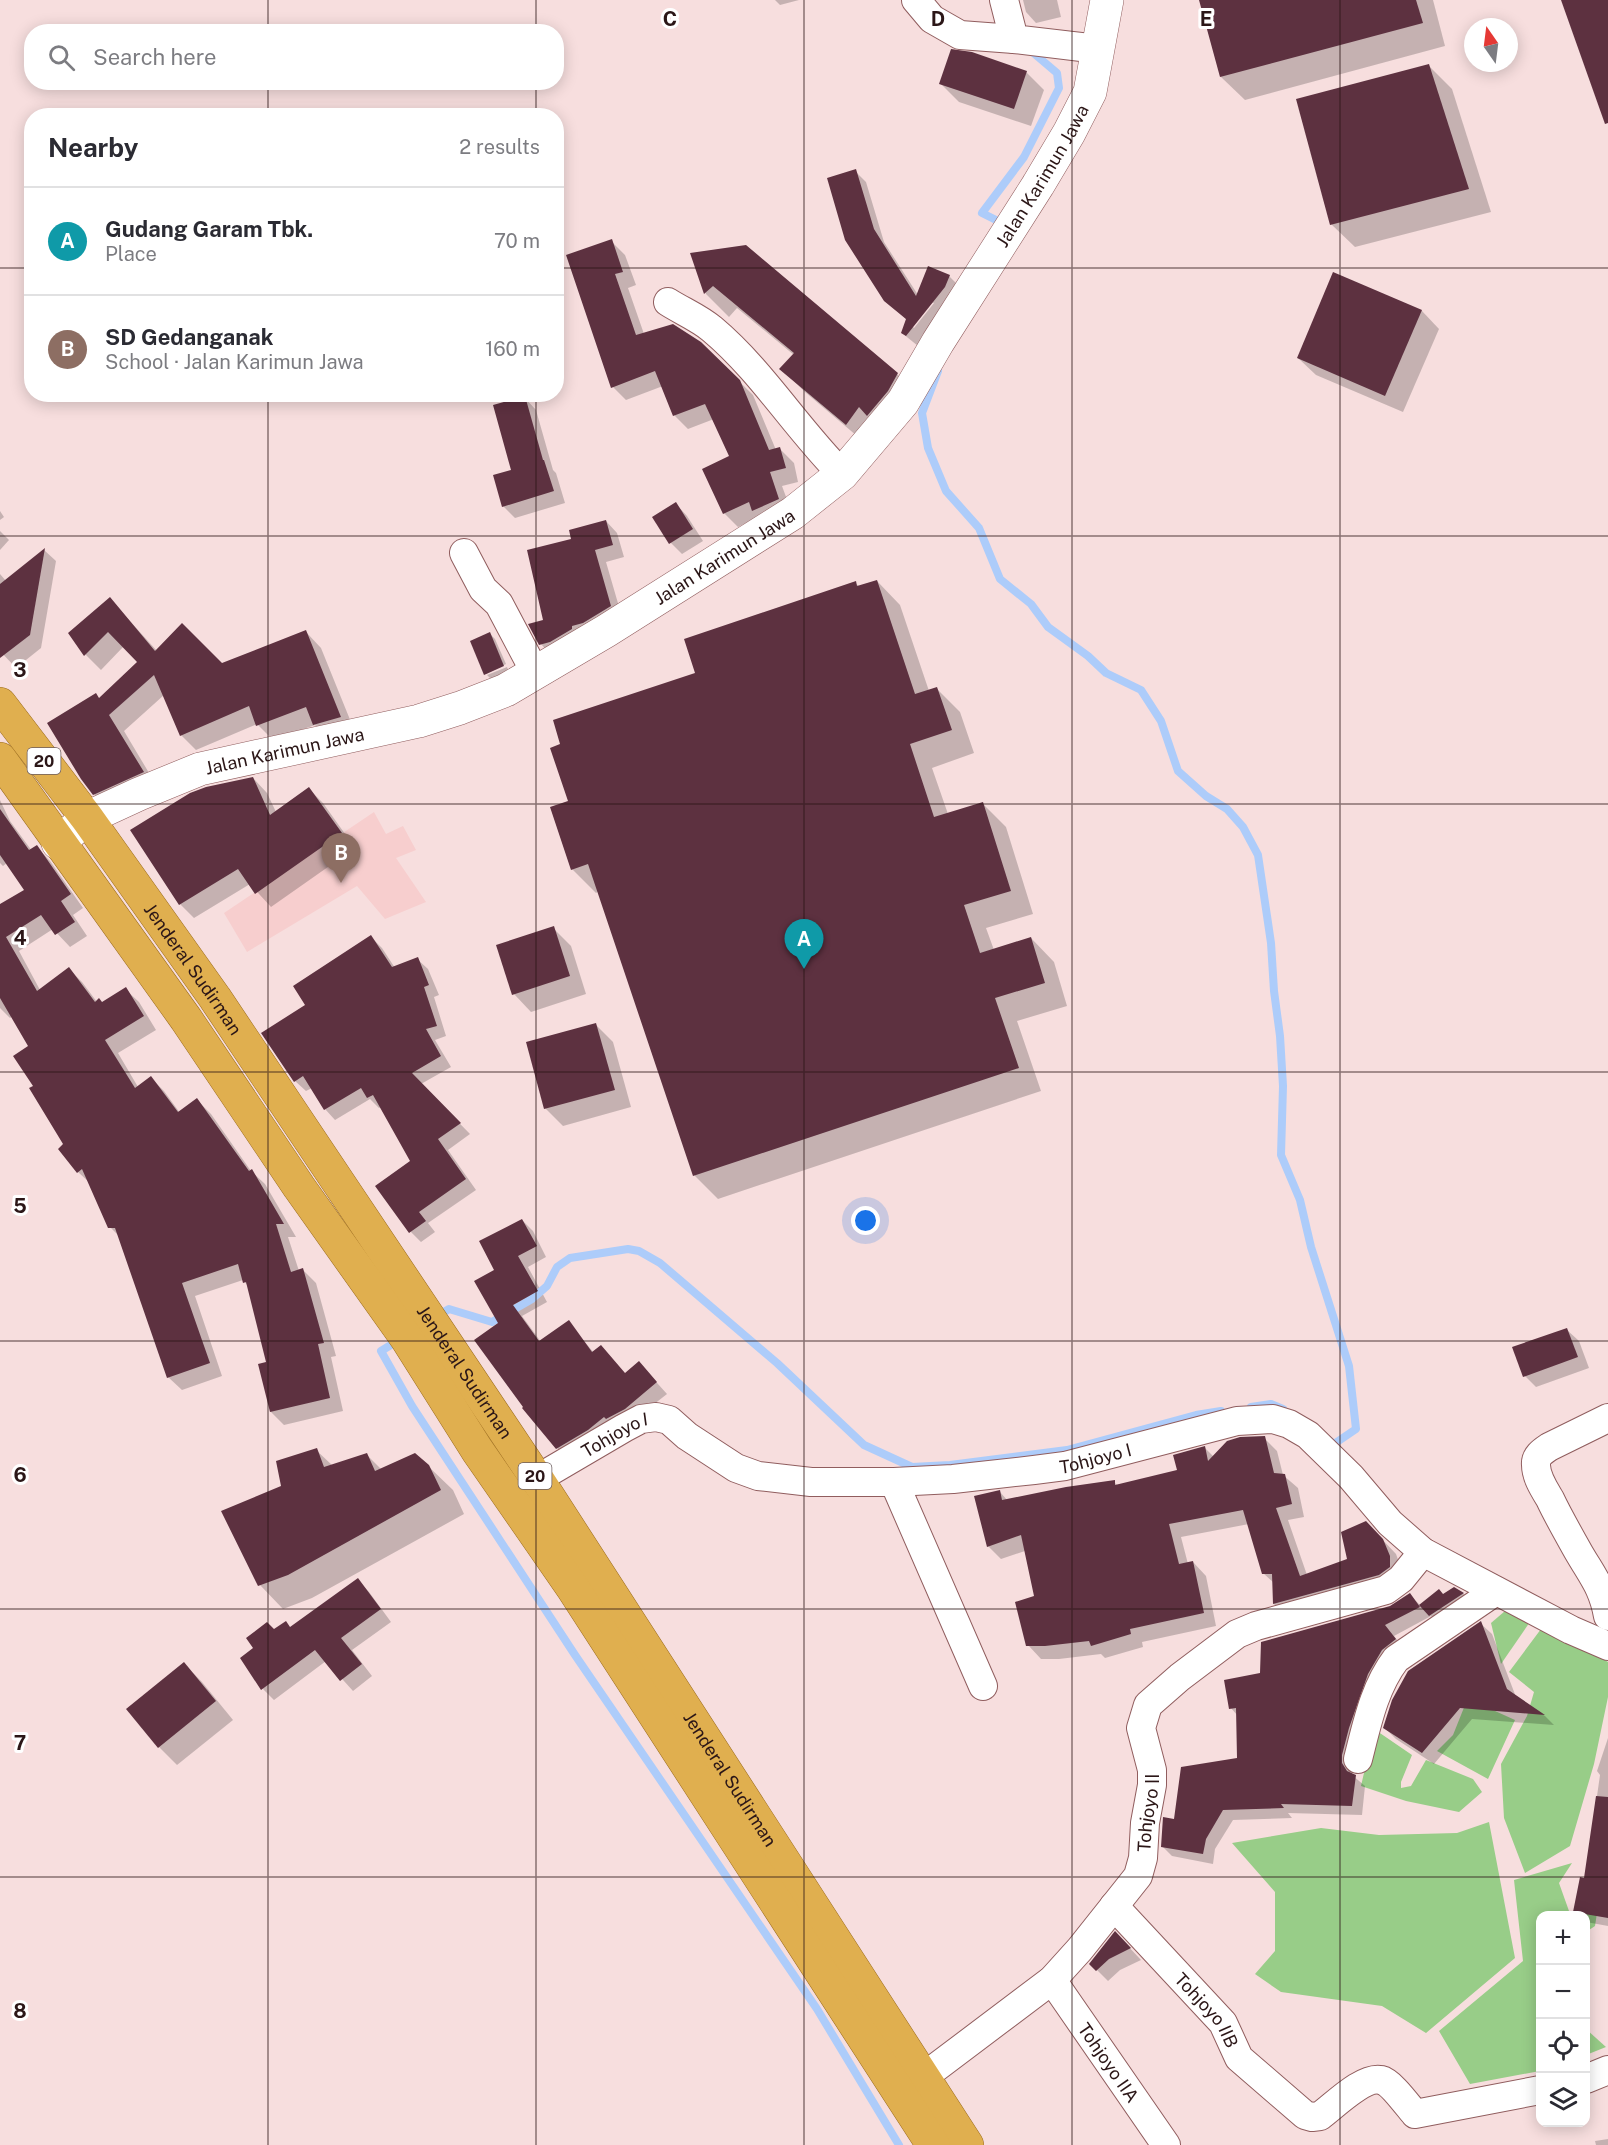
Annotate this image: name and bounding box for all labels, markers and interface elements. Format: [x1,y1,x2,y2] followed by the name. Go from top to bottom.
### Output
[663,7,677,31] text: C
[931,7,945,31] text: D
[1200,7,1212,31] text: E
[1464,18,1518,72] north arrow
[24,24,564,90] search box
[45,41,78,74] icon: search
[93,44,217,70] text: Search here
[991,101,1092,251] street label: Jalan Karimun Jawa
[48,132,138,163] text: Nearby
[459,135,540,159] text: 2 results
[105,216,313,242] text: Gudang Garam Tbk.
[60,229,75,253] text: A
[494,229,540,253] text: 70 m
[105,242,157,266] text: Place
[105,324,273,350] text: SD Gedanganak
[61,337,74,361] text: B
[485,337,540,361] text: 160 m
[105,350,364,374] text: School · Jalan Karimun Jawa
[650,504,798,609] street label: Jalan Karimun Jawa
[13,658,27,682] text: 3
[203,723,366,778] street label: Jalan Karimun Jawa
[28,748,60,774] road number: 20
[322,834,360,883] pin: B
[140,899,247,1039] street label: Jenderal Sudirman
[784,920,824,969] pin: A
[13,926,27,950] text: 4
[13,1194,27,1218] text: 5
[851,1206,880,1235] your location
[413,1301,517,1442] street label: Jenderal Sudirman
[577,1408,649,1461] street label: Tohjoyo I
[1058,1439,1134,1477] street label: Tohjoyo I
[13,1463,27,1487] text: 6
[518,1463,552,1489] road number: 20
[679,1708,782,1850] street label: Jenderal Sudirman
[14,1731,26,1755] text: 7
[1133,1774,1163,1853] street label: Tohjoyo II
[1536,1911,1590,2127] map controls
[1536,1911,1590,1965] button: +
[1536,1965,1590,2019] button: −
[1171,1968,1243,2051] street label: Tohjoyo IIB
[13,1999,27,2023] text: 8
[1074,2019,1144,2106] street label: Tohjoyo IIA
[1536,2019,1590,2073] button: locate
[1536,2073,1590,2127] button: layers

